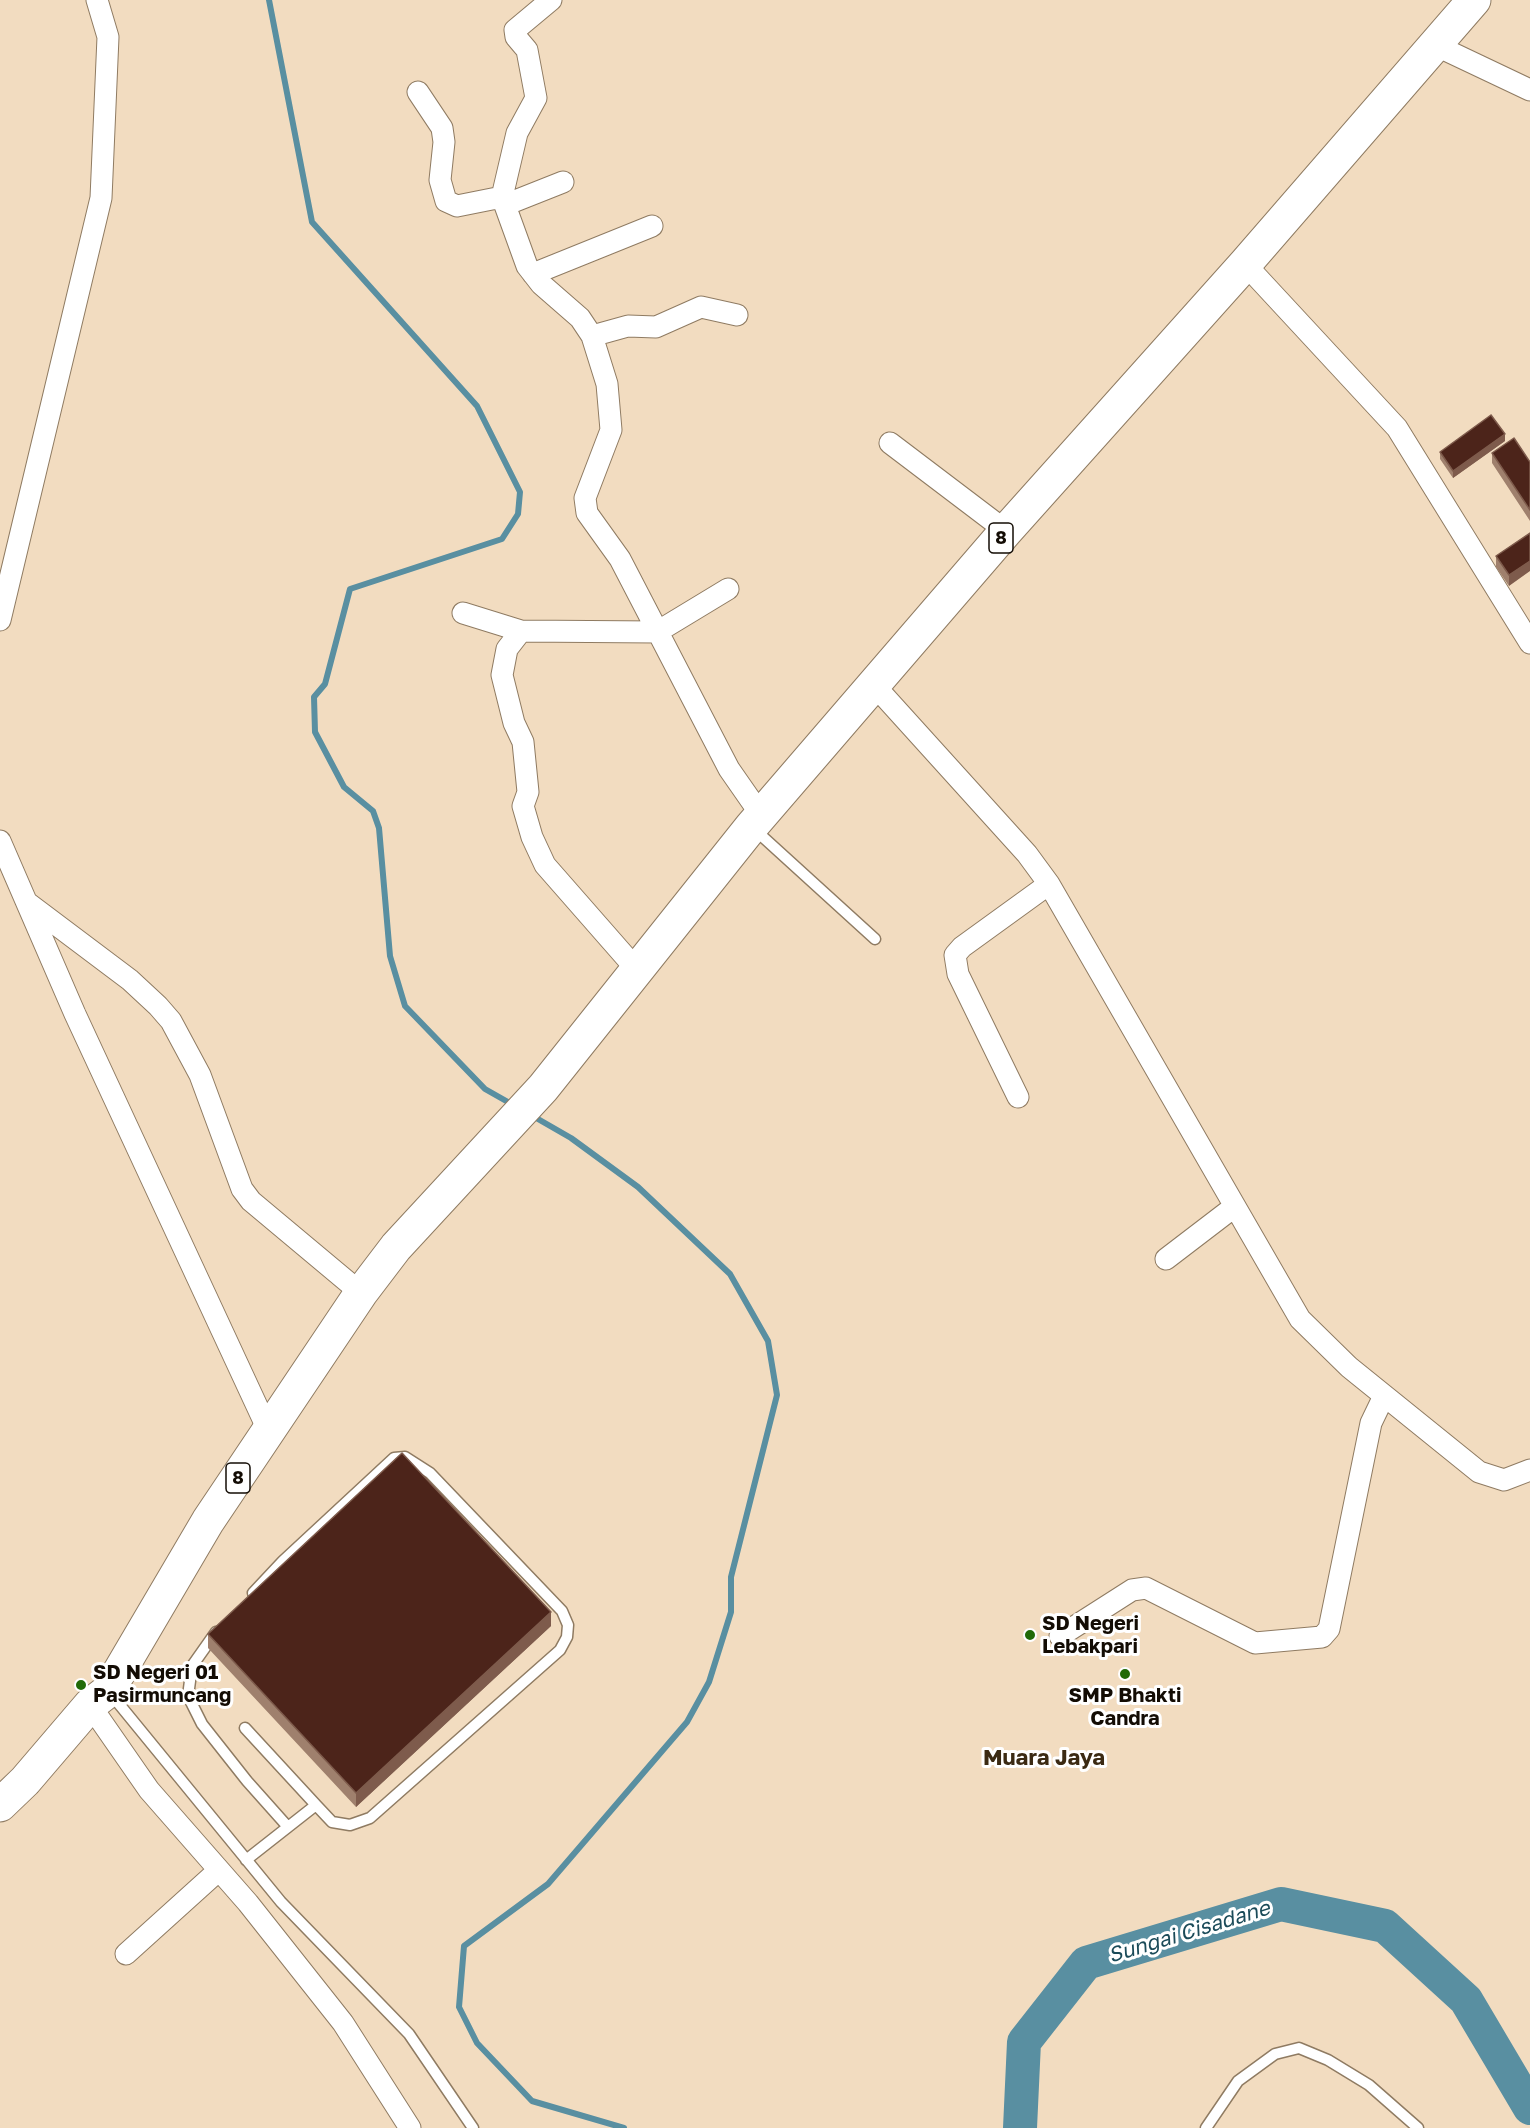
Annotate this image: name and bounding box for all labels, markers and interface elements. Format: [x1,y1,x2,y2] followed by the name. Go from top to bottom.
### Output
[989,523,1013,553] road number: 8
[226,1463,250,1493] road number: 8
[1042,1612,1139,1659] place label: SD Negeri Lebakpari
[1023,1628,1037,1642] marker: SD Negeri Lebakpari
[93,1661,231,1708] place label: SD Negeri 01 Pasirmuncang
[1118,1667,1132,1681] marker: SMP Bhakti Candra
[74,1678,88,1692] marker: SD Negeri 01 Pasirmuncang
[1069,1684,1181,1731] place label: SMP Bhakti Candra
[983,1745,1105,1771] district label: Muara Jaya
[1105,1895,1273,1969] water label: Sungai Cisadane

